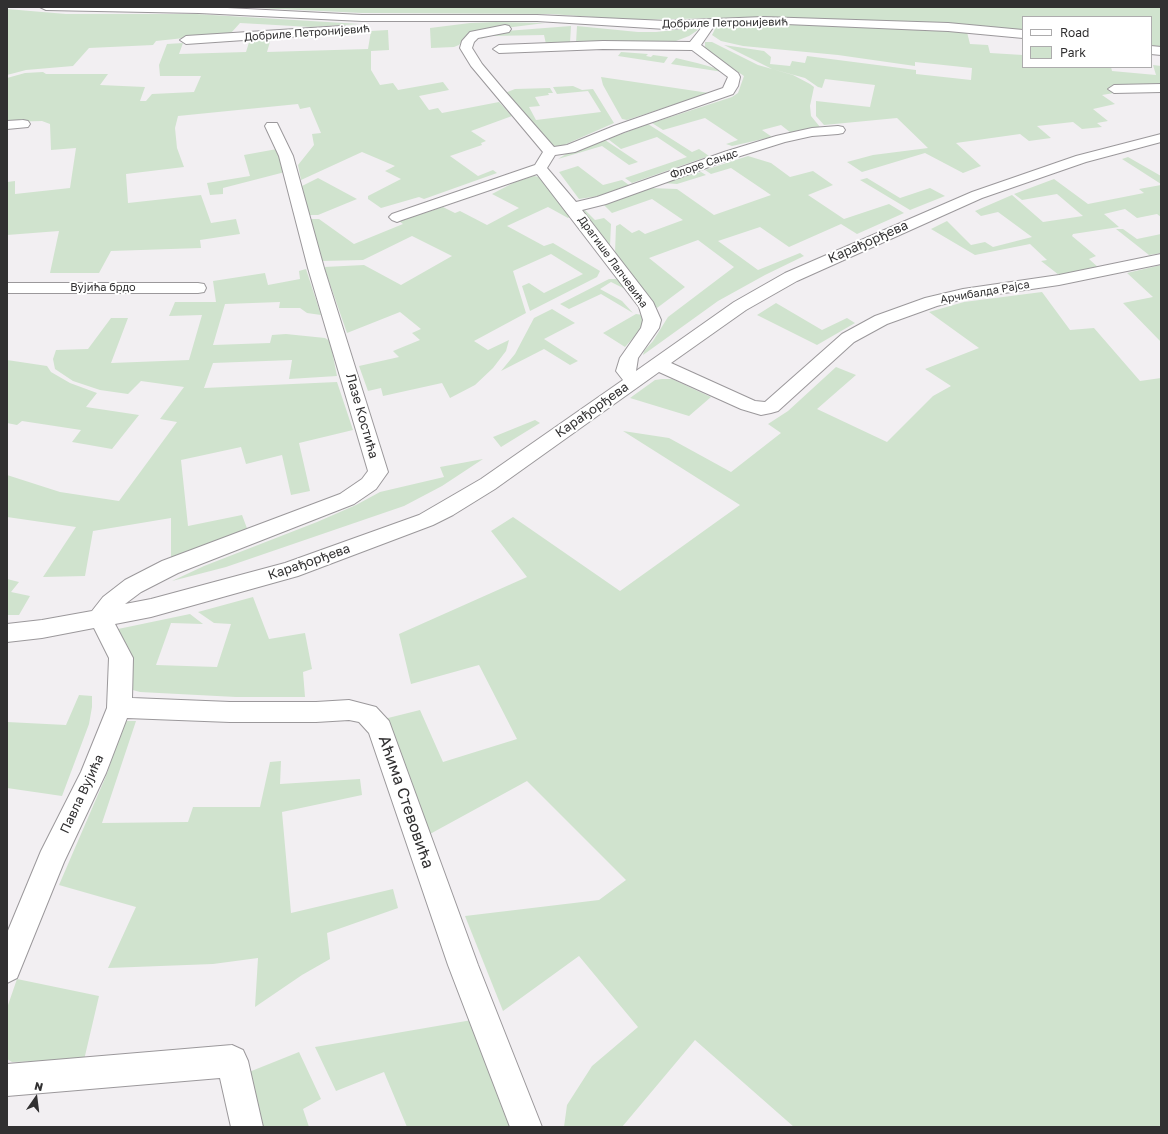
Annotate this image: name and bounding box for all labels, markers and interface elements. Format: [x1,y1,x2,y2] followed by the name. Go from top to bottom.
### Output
[662,15,788,31] street label: Добриле Петронијевић
[1022,16,1152,68] legend
[244,22,370,44] street label: Добриле Петронијевић
[1060,25,1089,40] text: Road
[1060,45,1086,60] text: Park
[668,146,740,182] street label: Флоре Сандс
[575,214,651,310] street label: Драгише Лапчевића
[826,217,910,267] street label: Карађорђева
[939,278,1031,306] street label: Арчибалда Рајса
[70,281,136,295] street label: Вујића брдо
[342,372,382,460] street label: Лазе Костића
[552,379,632,441] street label: Карађорђева
[266,541,352,583] street label: Карађорђева
[374,733,438,871] street label: Аћима Стевовића
[57,752,107,836] street label: Павла Вујића
[16,1078,56,1118] north arrow
[33,1079,45,1093] text: N

